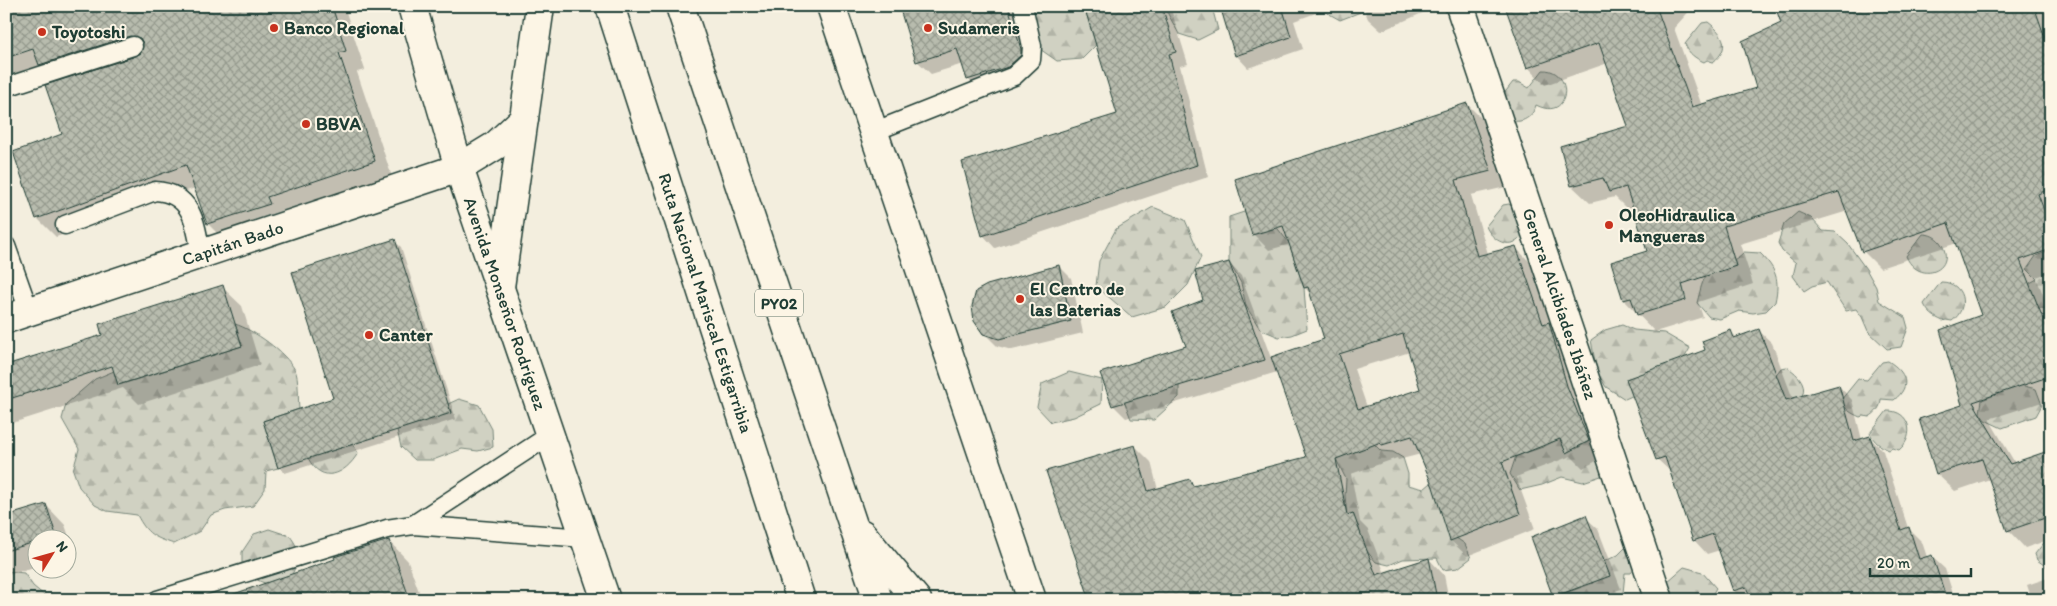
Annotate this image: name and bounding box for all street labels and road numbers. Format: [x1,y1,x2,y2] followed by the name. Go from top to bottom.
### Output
[653,170,758,436] street label: Ruta Nacional Mariscal Estigarribia
[459,194,552,414] street label: Avenida Monseñor Rodríguez
[1517,205,1602,403] street label: General Alcibíades Ibáñez
[179,216,286,271] street label: Capitán Bado
[755,290,803,316] road number: PY02

